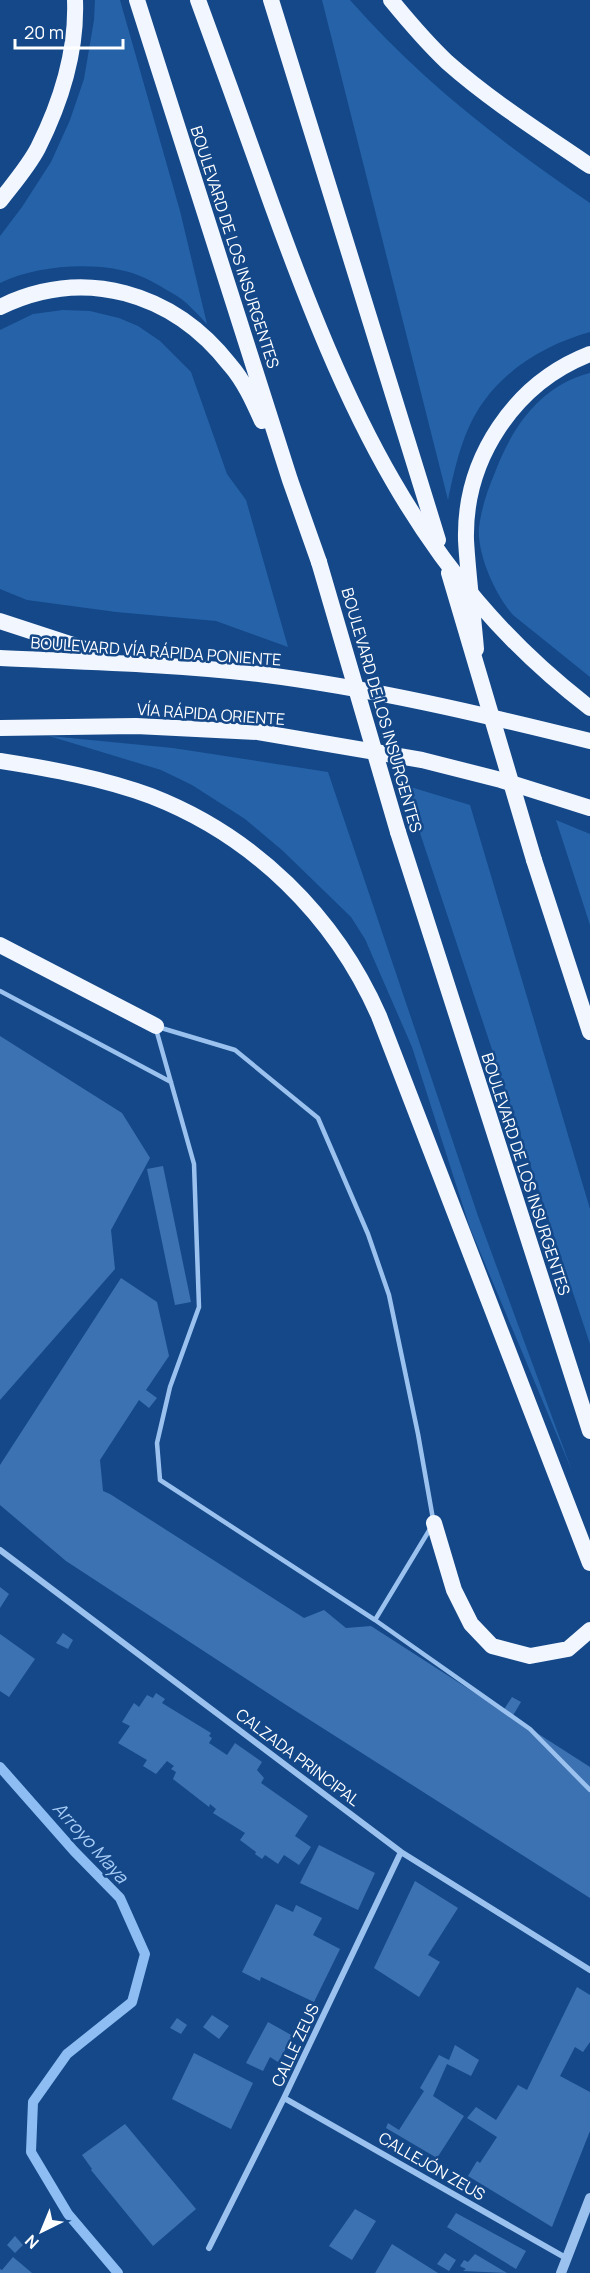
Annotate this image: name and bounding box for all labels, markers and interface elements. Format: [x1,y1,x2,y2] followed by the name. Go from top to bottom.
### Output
[15,12,123,50] scale bar
[24,20,64,44] text: 20 m
[185,123,285,371] street label: BOULEVARD DE LOS INSURGENTES
[336,585,428,835] street label: BOULEVARD DE LOS INSURGENTES
[30,631,282,671] street label: BOULEVARD VÍA RÁPIDA PONIENTE
[136,698,286,730] street label: VÍA RÁPIDA ORIENTE
[476,1050,576,1298] street label: BOULEVARD DE LOS INSURGENTES
[232,1703,364,1811] street label: CALZADA PRINCIPAL
[48,1796,135,1889] water label: Arroyo Maya
[266,2000,324,2090] street label: CALLE ZEUS
[375,2127,489,2205] street label: CALLEJÓN ZEUS
[12,2201,72,2261] north arrow
[20,2230,43,2254] text: N

